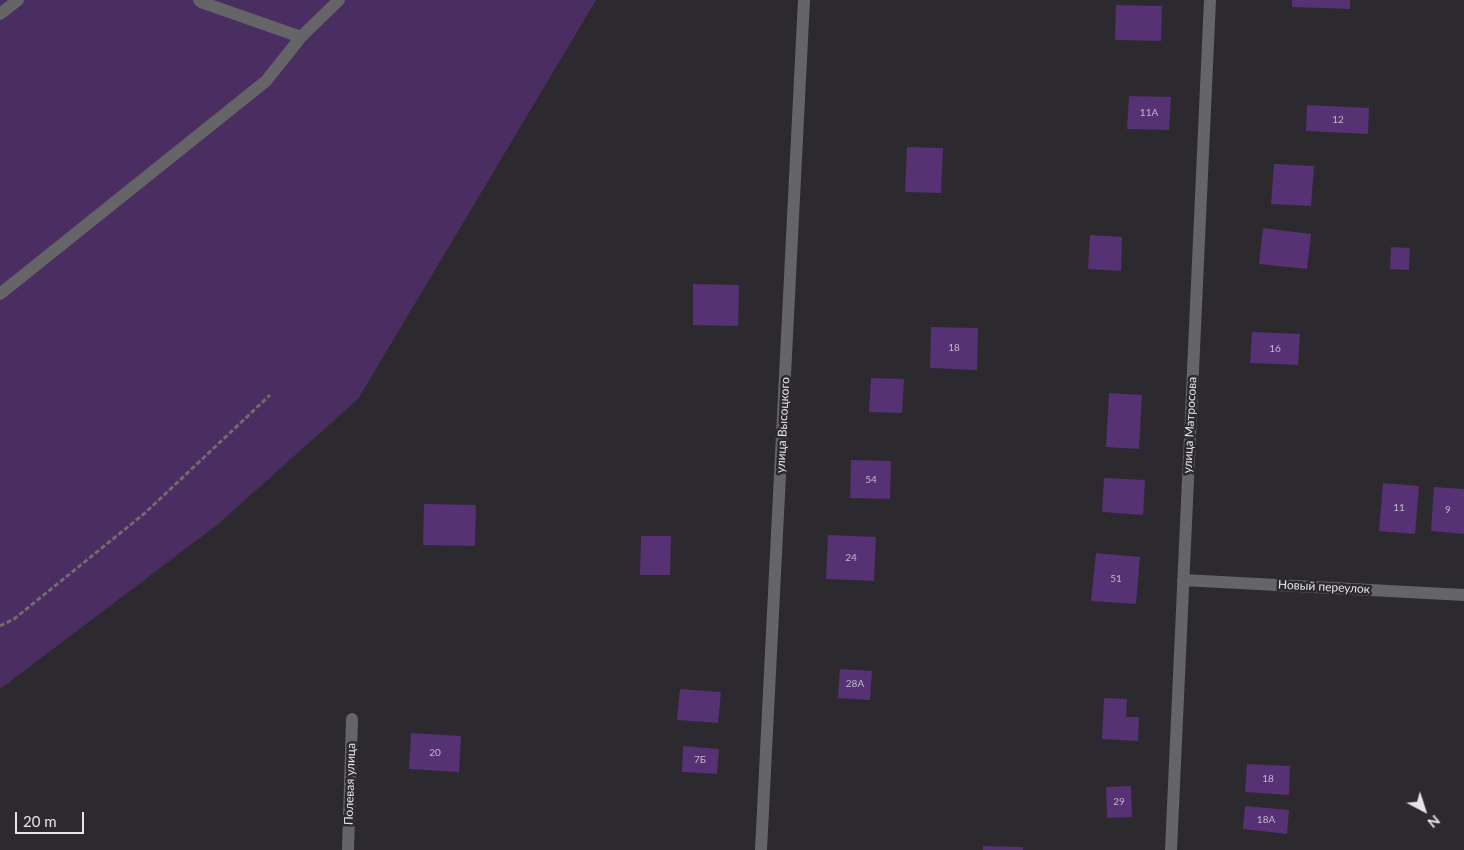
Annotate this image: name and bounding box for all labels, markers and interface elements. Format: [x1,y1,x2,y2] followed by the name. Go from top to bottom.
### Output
[1140,107,1158,119] house number: 11А
[1332,114,1344,126] house number: 12
[948,342,960,354] house number: 18
[1269,343,1281,355] house number: 16
[1180,376,1200,474] street label: улица Матросова
[773,377,793,473] street label: улица Высоцкого
[865,474,877,486] house number: 54
[1393,502,1405,514] house number: 11
[1445,504,1451,516] house number: 9
[845,552,857,564] house number: 24
[1110,573,1122,585] house number: 51
[1278,577,1370,597] street label: Новый переулок
[846,678,864,690] house number: 28А
[341,743,359,825] street label: Полевая улица
[429,747,441,759] house number: 20
[694,754,706,766] house number: 7Б
[1262,773,1274,785] house number: 18
[1399,785,1449,835] north arrow
[1113,796,1125,808] house number: 29
[18,802,86,834] scale bar
[23,812,57,830] text: 20 m
[1424,812,1444,832] text: N
[1257,814,1275,826] house number: 18А

